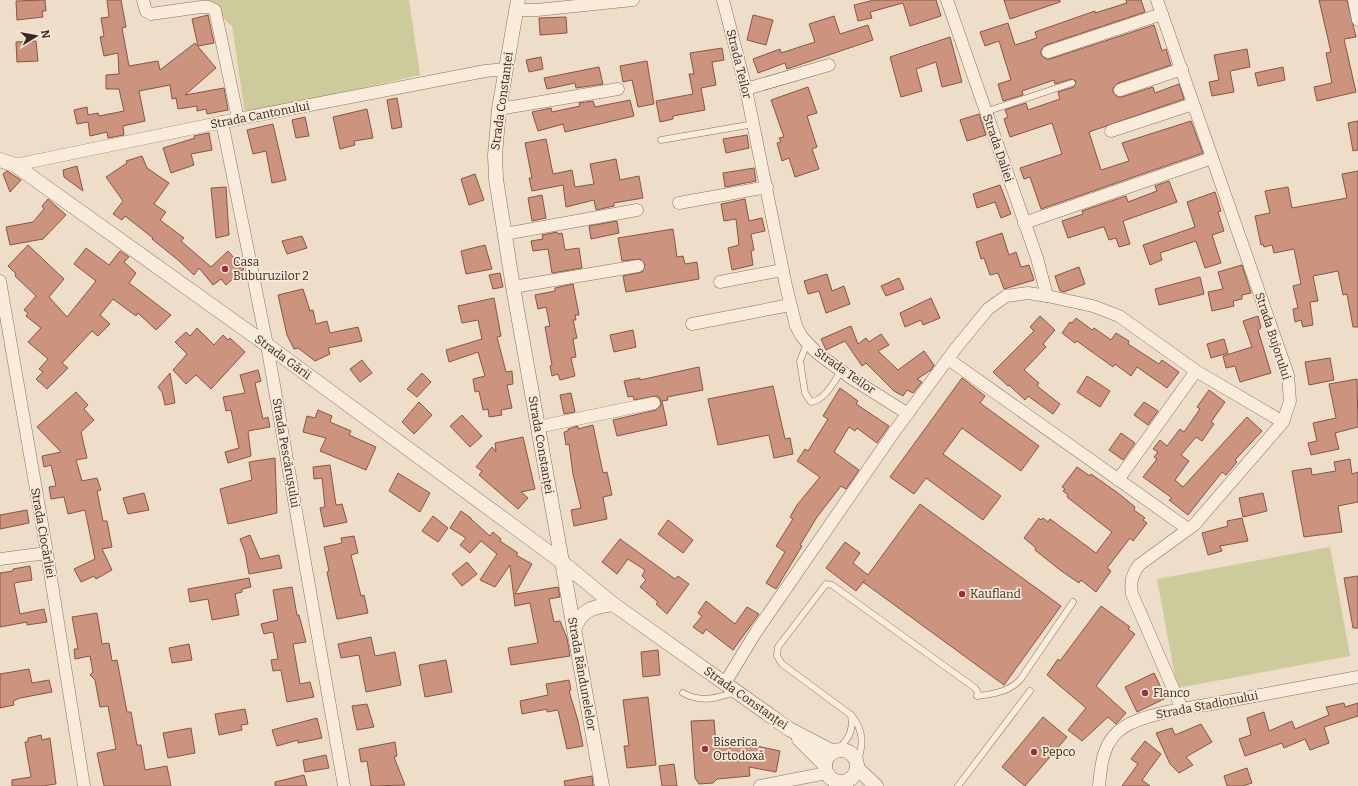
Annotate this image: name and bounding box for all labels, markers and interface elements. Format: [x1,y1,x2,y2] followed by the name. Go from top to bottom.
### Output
[16,16,56,56] north arrow
[724,28,755,101] street label: Strada Teilor
[38,29,53,40] text: N
[488,51,517,151] street label: Strada Constanței
[209,98,311,132] street label: Strada Cantonului
[980,112,1016,184] street label: Strada Daliei
[233,255,309,283] place label: Casa Buburuzilor 2
[220,264,230,274] marker: Casa Buburuzilor 2
[1252,291,1294,382] street label: Strada Bujorului
[252,332,314,382] street label: Strada Gării
[812,345,879,397] street label: Strada Teilor
[525,395,557,496] street label: Strada Constanței
[268,397,303,509] street label: Strada Pescărușului
[28,487,58,580] street label: Strada Ciocârliei
[970,587,1021,601] place label: Kaufland
[957,589,967,599] marker: Kaufland
[565,616,599,733] street label: Strada Rândunelelor
[701,664,791,733] street label: Strada Constanței
[1153,686,1190,700] place label: Flanco
[1140,688,1150,698] marker: Flanco
[1155,688,1260,722] street label: Strada Stadionului
[713,735,765,763] place label: Biserica Ortodoxă
[700,744,710,754] marker: Biserica Ortodoxă
[1042,745,1076,759] place label: Pepco
[1029,747,1039,757] marker: Pepco

